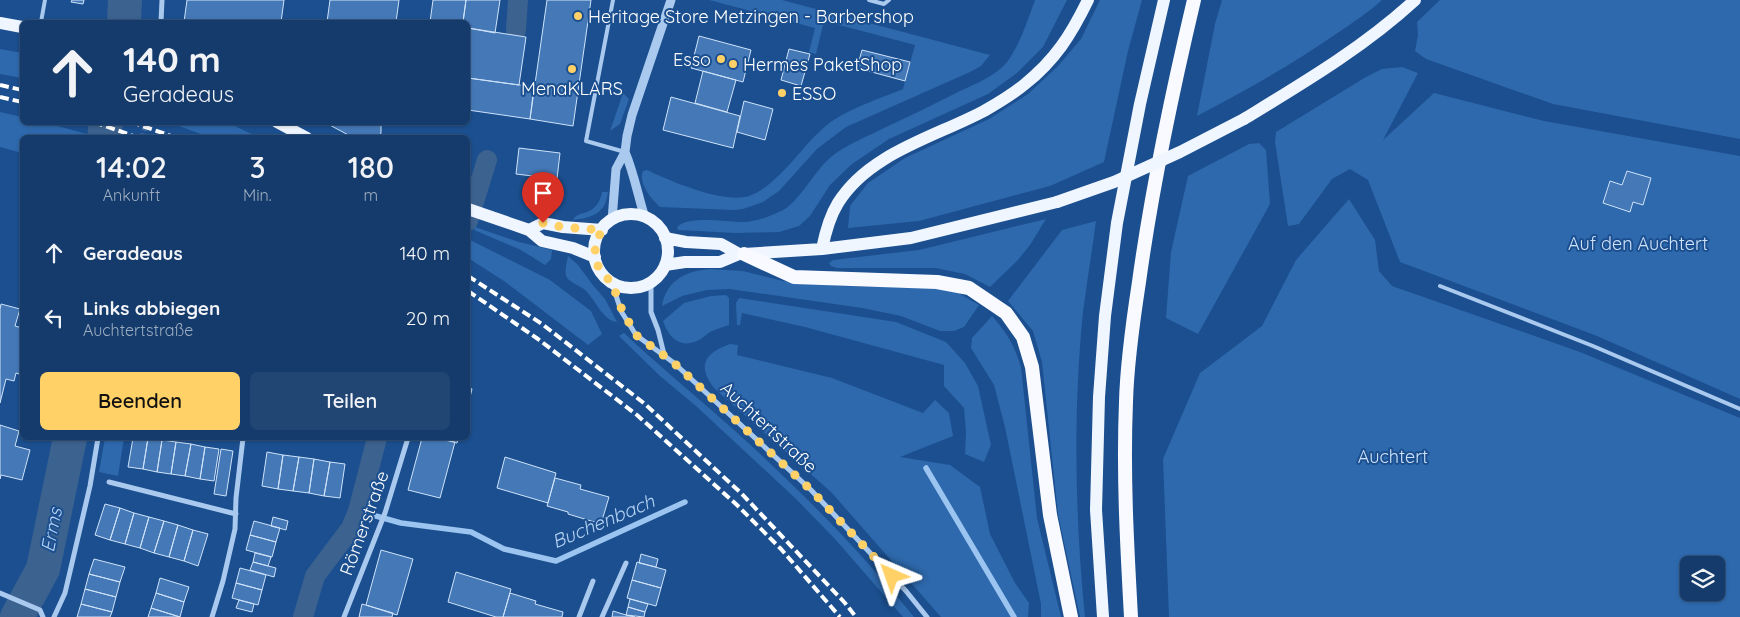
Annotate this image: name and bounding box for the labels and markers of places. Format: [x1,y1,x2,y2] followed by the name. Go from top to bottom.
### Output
[588,5,914,28] place label: Heritage Store Metzingen - Barbershop
[572,10,584,22] marker: Heritage Store Metzingen - Barbershop
[673,48,711,71] place label: Esso
[715,53,727,65] marker: Esso
[743,53,902,76] place label: Hermes PaketShop
[727,58,739,70] marker: Hermes PaketShop
[566,63,578,75] marker: MenaKLARS
[521,77,623,100] place label: MenaKLARS
[792,82,836,105] place label: ESSO
[776,87,788,99] marker: ESSO
[522,172,564,223] pin

